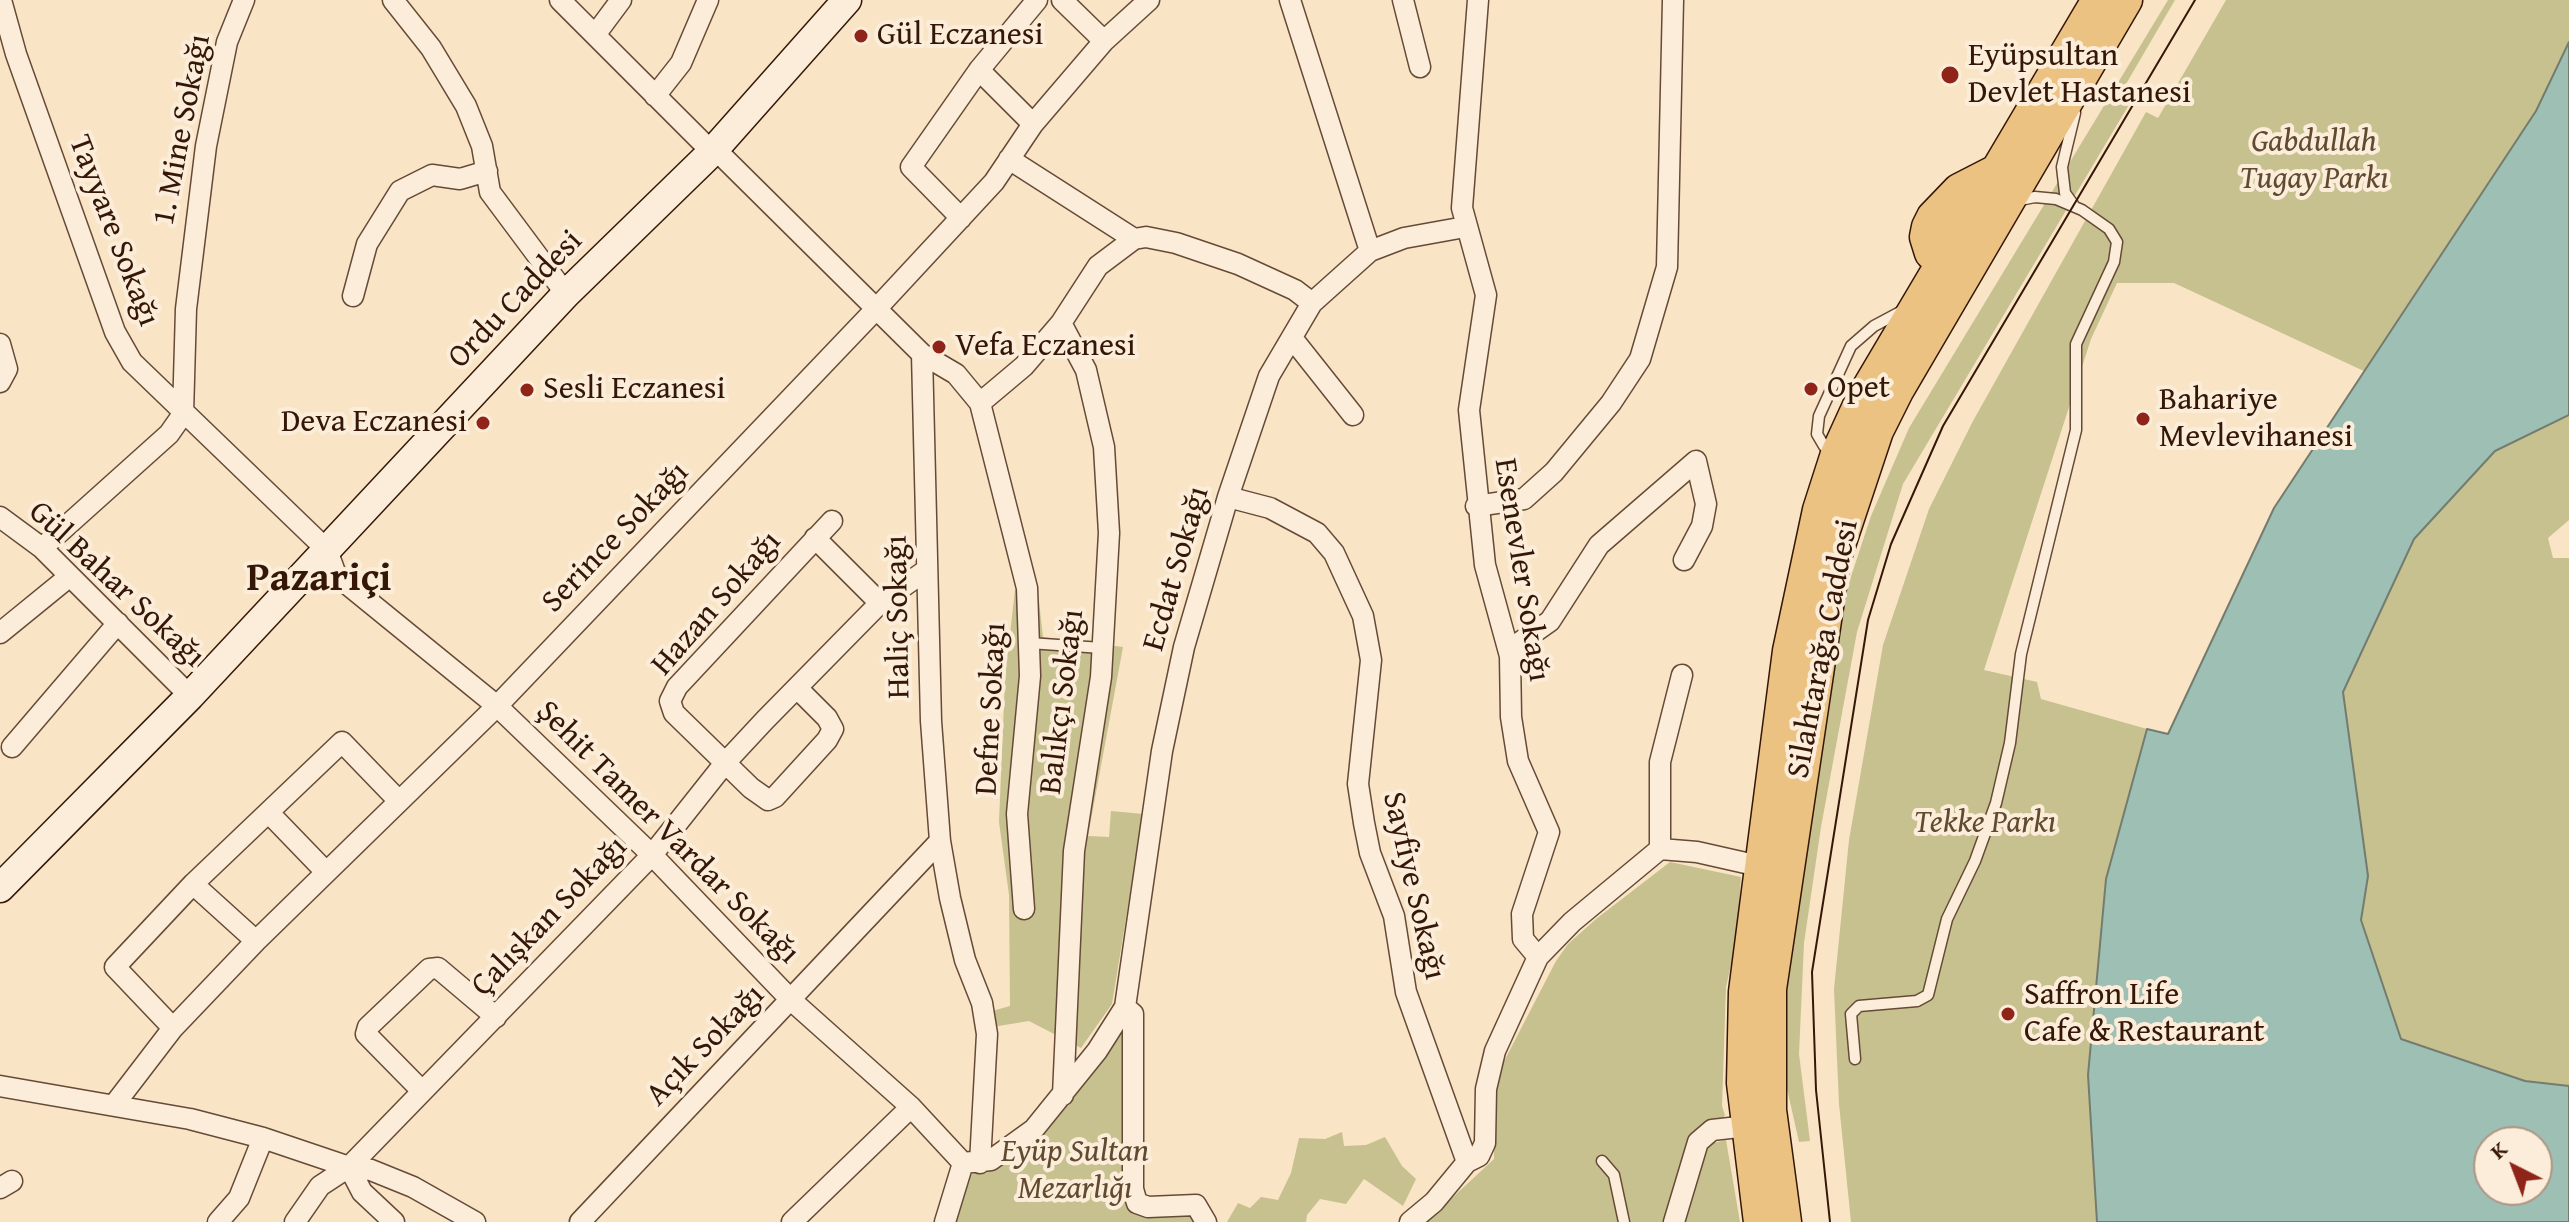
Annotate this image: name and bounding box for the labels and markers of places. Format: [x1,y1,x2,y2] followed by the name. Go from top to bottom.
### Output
[877,17,1043,55] place label: Gül Eczanesi
[852,27,870,45] marker: Gül Eczanesi
[1968,38,2191,113] place label: Eyüpsultan Devlet Hastanesi
[1939,64,1961,86] marker: Eyüpsultan Devlet Hastanesi
[955,328,1136,366] place label: Vefa Eczanesi
[930,338,948,356] marker: Vefa Eczanesi
[1827,370,1890,408] place label: Opet
[543,371,726,409] place label: Sesli Eczanesi
[1802,380,1820,398] marker: Opet
[518,381,536,399] marker: Sesli Eczanesi
[2159,382,2353,457] place label: Bahariye Mevlevihanesi
[281,404,467,442] place label: Deva Eczanesi
[2134,410,2152,428] marker: Bahariye Mevlevihanesi
[474,414,492,432] marker: Deva Eczanesi
[2024,977,2265,1052] place label: Saffron Life Cafe & Restaurant
[1999,1005,2017,1023] marker: Saffron Life Cafe & Restaurant

